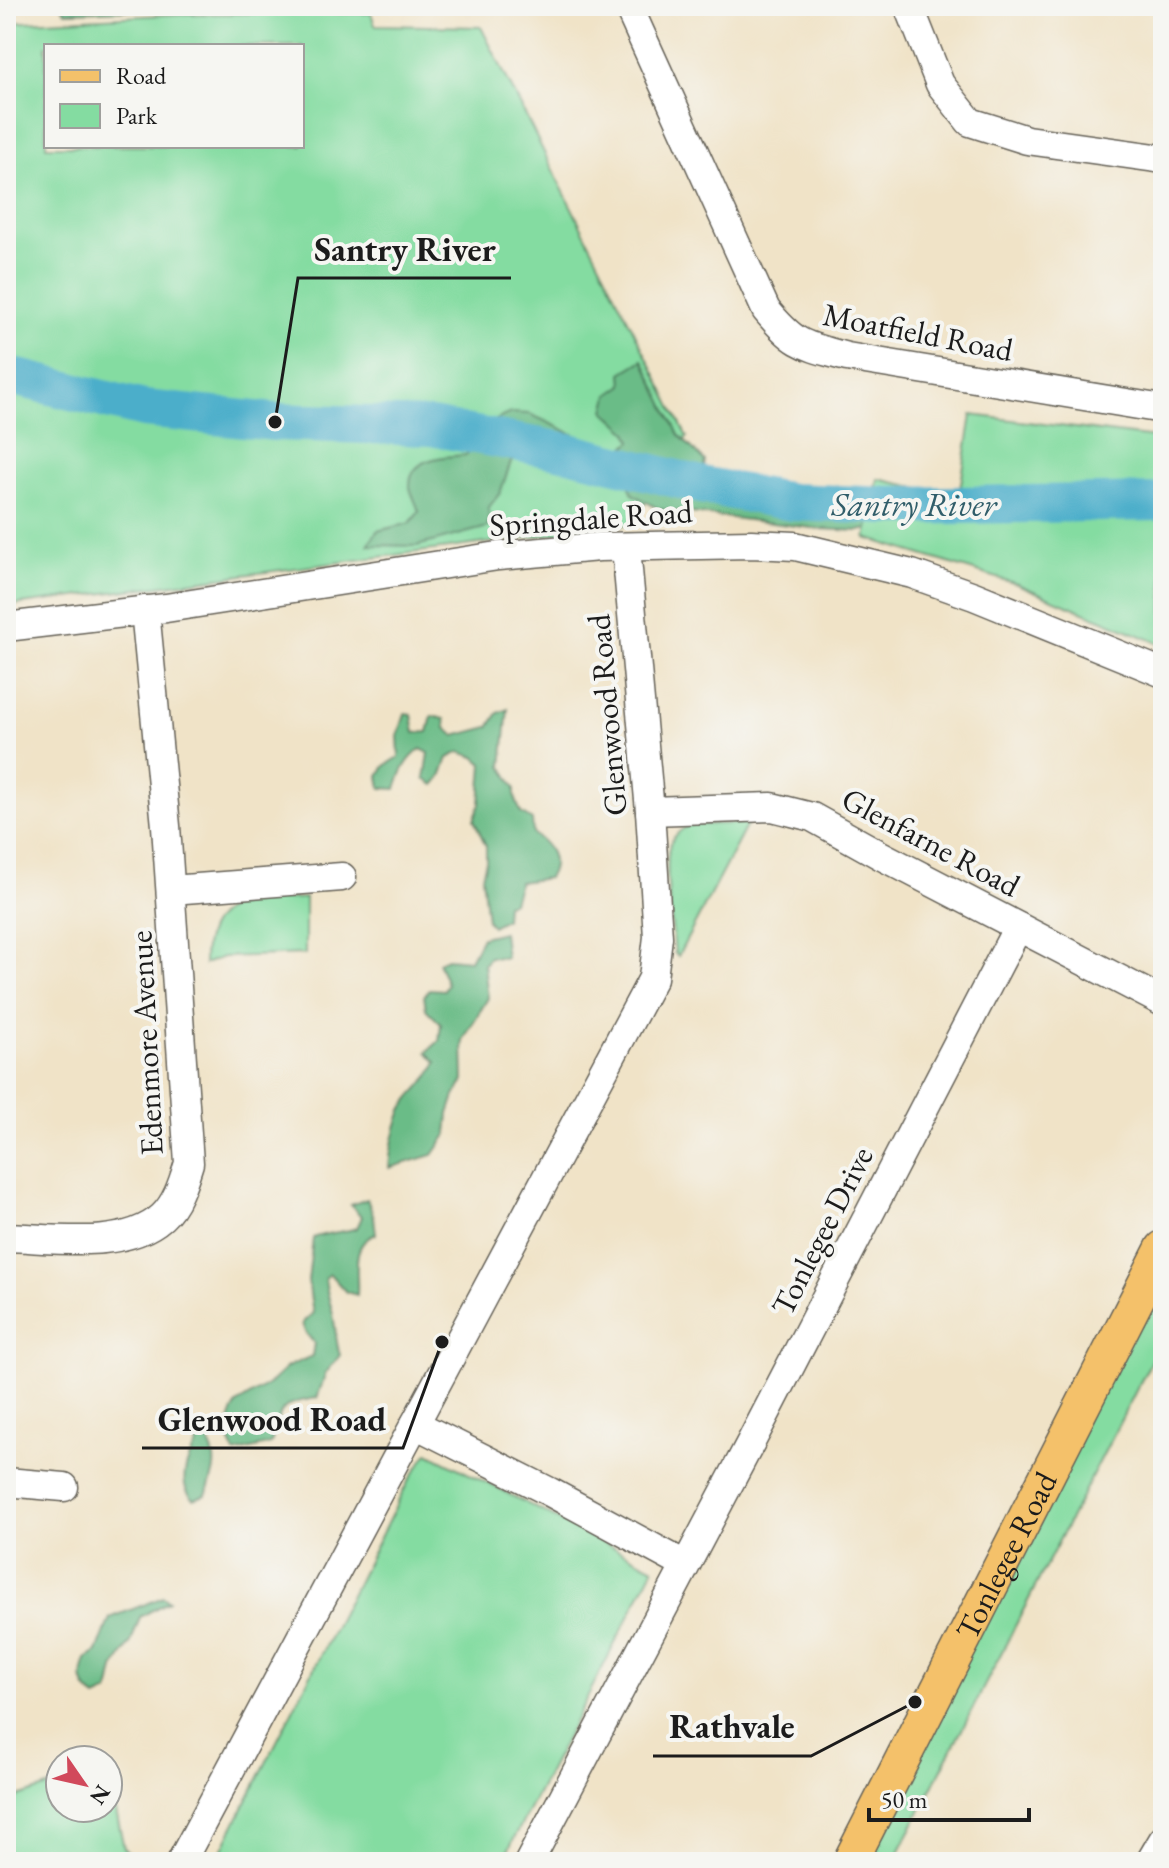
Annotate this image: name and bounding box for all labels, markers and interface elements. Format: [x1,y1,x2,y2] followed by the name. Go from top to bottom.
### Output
[44,44,304,148] legend
[116,60,167,91] text: Road
[116,100,158,131] text: Park
[298,220,511,278] callout: Santry River
[314,227,496,271] text: Santry River
[820,293,1017,371] street label: Moatfield Road
[831,482,999,526] water label: Santry River
[488,490,695,546] street label: Springdale Road
[577,612,637,817] street label: Glenwood Road
[835,777,1028,907] street label: Glenfarne Road
[119,930,173,1156] street label: Edenmore Avenue
[761,1139,883,1323] street label: Tonlegee Drive
[142,1390,403,1448] callout: Glenwood Road
[158,1397,387,1441] text: Glenwood Road
[946,1464,1067,1647] street label: Tonlegee Road
[653,1698,811,1756] callout: Rathvale
[669,1704,795,1748] text: Rathvale
[44,1744,124,1824] north arrow
[869,1772,1029,1822] scale bar
[83,1779,117,1811] text: N
[881,1784,928,1815] text: 50 m

